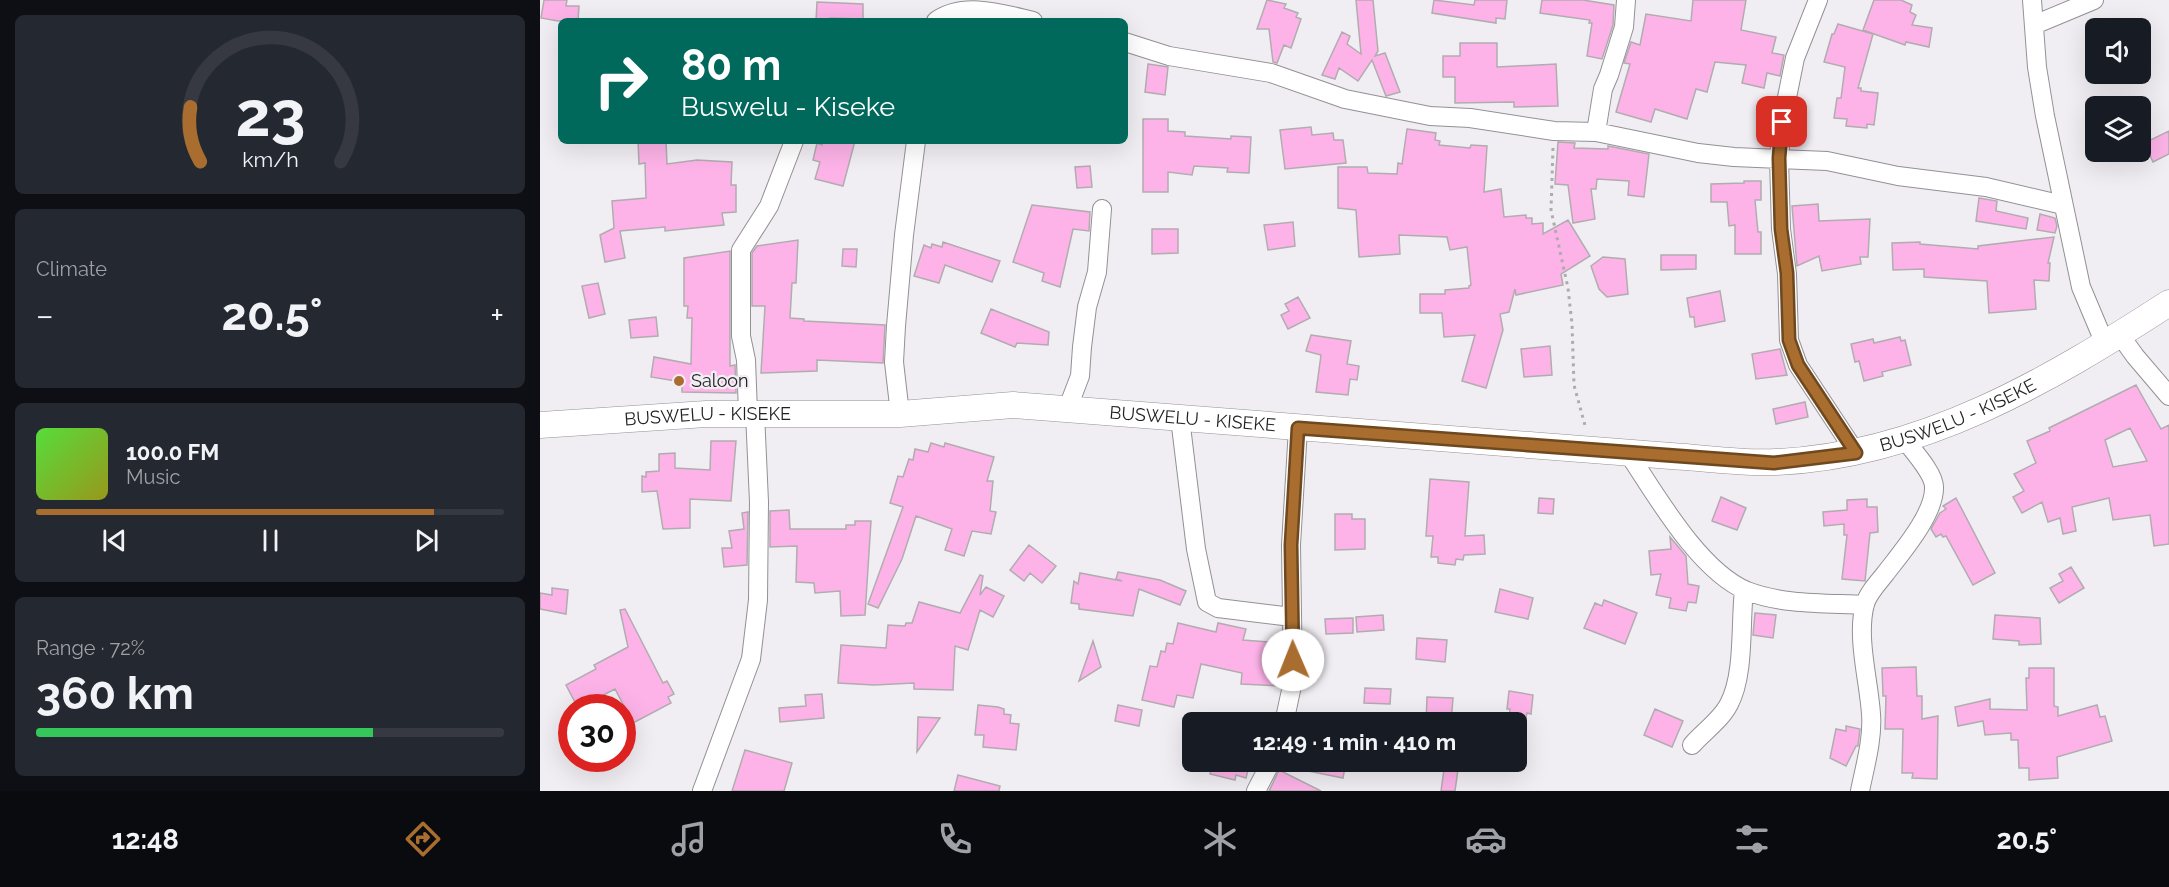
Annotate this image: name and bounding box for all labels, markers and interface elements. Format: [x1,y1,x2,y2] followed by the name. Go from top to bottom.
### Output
[2085,18,2151,162] map controls
[2085,18,2151,84] button: sound
[681,41,781,90] text: 80 m
[582,42,660,120] icon: right
[235,77,305,151] text: 23
[681,91,895,122] text: Buswelu - Kiseke
[1756,96,1807,147] pin
[2085,96,2151,162] button: layers
[1765,105,1798,138] icon: arrive
[242,147,298,172] text: km/h
[36,257,107,281] text: Climate
[222,288,322,341] text: 20.5°
[36,296,54,335] text: −
[490,296,504,335] text: +
[691,370,749,391] place label: Saloon
[672,374,686,388] marker: Saloon
[1877,374,2039,456] street label: BUSWELU - KISEKE
[1109,402,1277,435] street label: BUSWELU - KISEKE
[624,403,791,429] street label: BUSWELU - KISEKE
[126,439,219,465] text: 100.0 FM
[126,465,180,489] text: Music
[98,524,131,557] icon: previous
[254,524,287,557] icon: pause
[410,524,443,557] icon: next
[1261,628,1325,692] position arrow
[36,636,145,660] text: Range · 72%
[36,667,194,720] text: 360 km
[558,694,636,772] speed limit sign: 30
[1253,729,1456,755] text: 12:49 · 1 min · 410 m
[402,818,444,860] icon: directions
[668,818,710,860] icon: music
[934,818,976,860] icon: phone
[1199,818,1241,860] icon: climate
[1465,818,1507,860] icon: car
[1731,818,1773,860] icon: filters
[112,824,179,855] text: 12:48
[1997,824,2057,855] text: 20.5°

